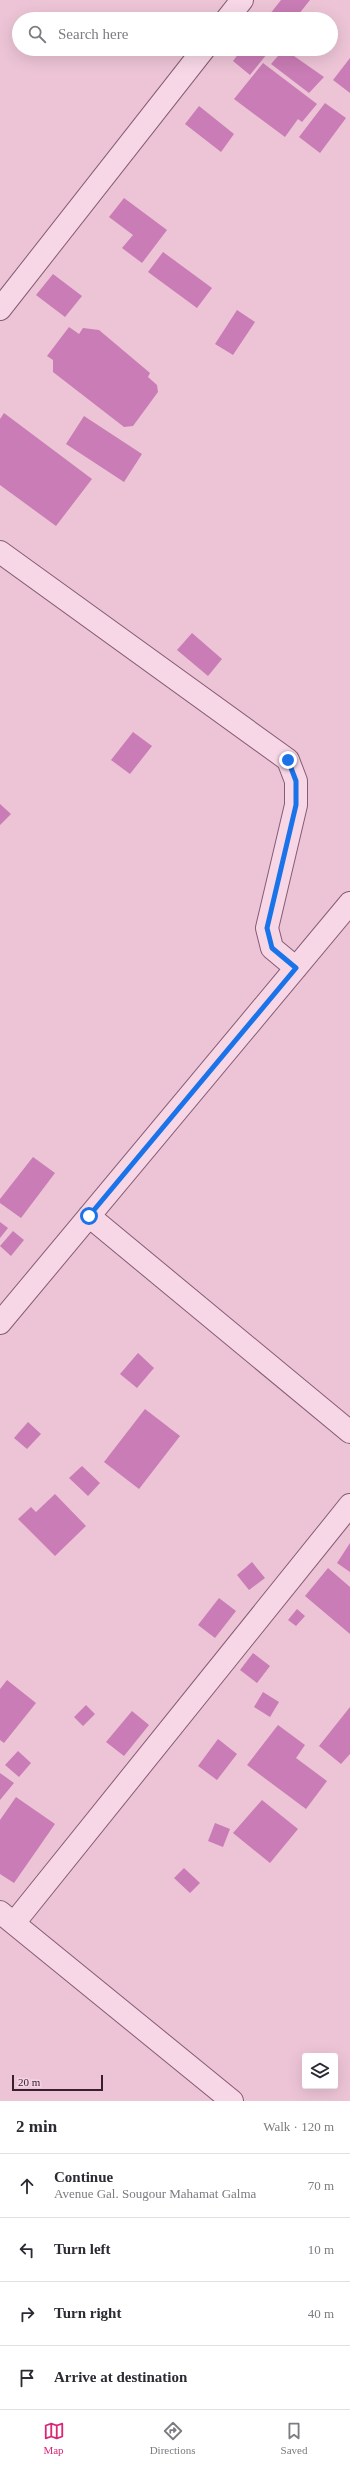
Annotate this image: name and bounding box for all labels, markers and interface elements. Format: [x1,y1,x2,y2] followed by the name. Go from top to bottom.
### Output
[12,12,338,56] search box
[26,23,48,45] icon: search
[58,26,128,42] text: Search here
[279,751,297,769] route end
[80,1207,98,1225] route start
[302,2053,338,2089] map controls
[302,2053,338,2089] button: layers
[12,2073,103,2092] scale bar
[18,2076,40,2088] text: 20 m
[16,2117,57,2136] text: 2 min
[263,2119,334,2134] text: Walk · 120 m
[54,2169,113,2185] text: Continue
[16,2175,38,2197] icon: ahead
[308,2178,334,2193] text: 70 m
[54,2186,256,2201] text: Avenue Gal. Sougour Mahamat Galma
[16,2239,38,2261] icon: left
[54,2241,111,2257] text: Turn left
[308,2242,334,2257] text: 10 m
[16,2303,38,2325] icon: right
[54,2305,121,2321] text: Turn right
[308,2306,334,2321] text: 40 m
[16,2367,38,2389] icon: arrive
[54,2369,187,2385] text: Arrive at destination
[43,2420,65,2456] tab: Map
[150,2420,195,2456] tab: Directions
[281,2420,307,2456] tab: Saved

